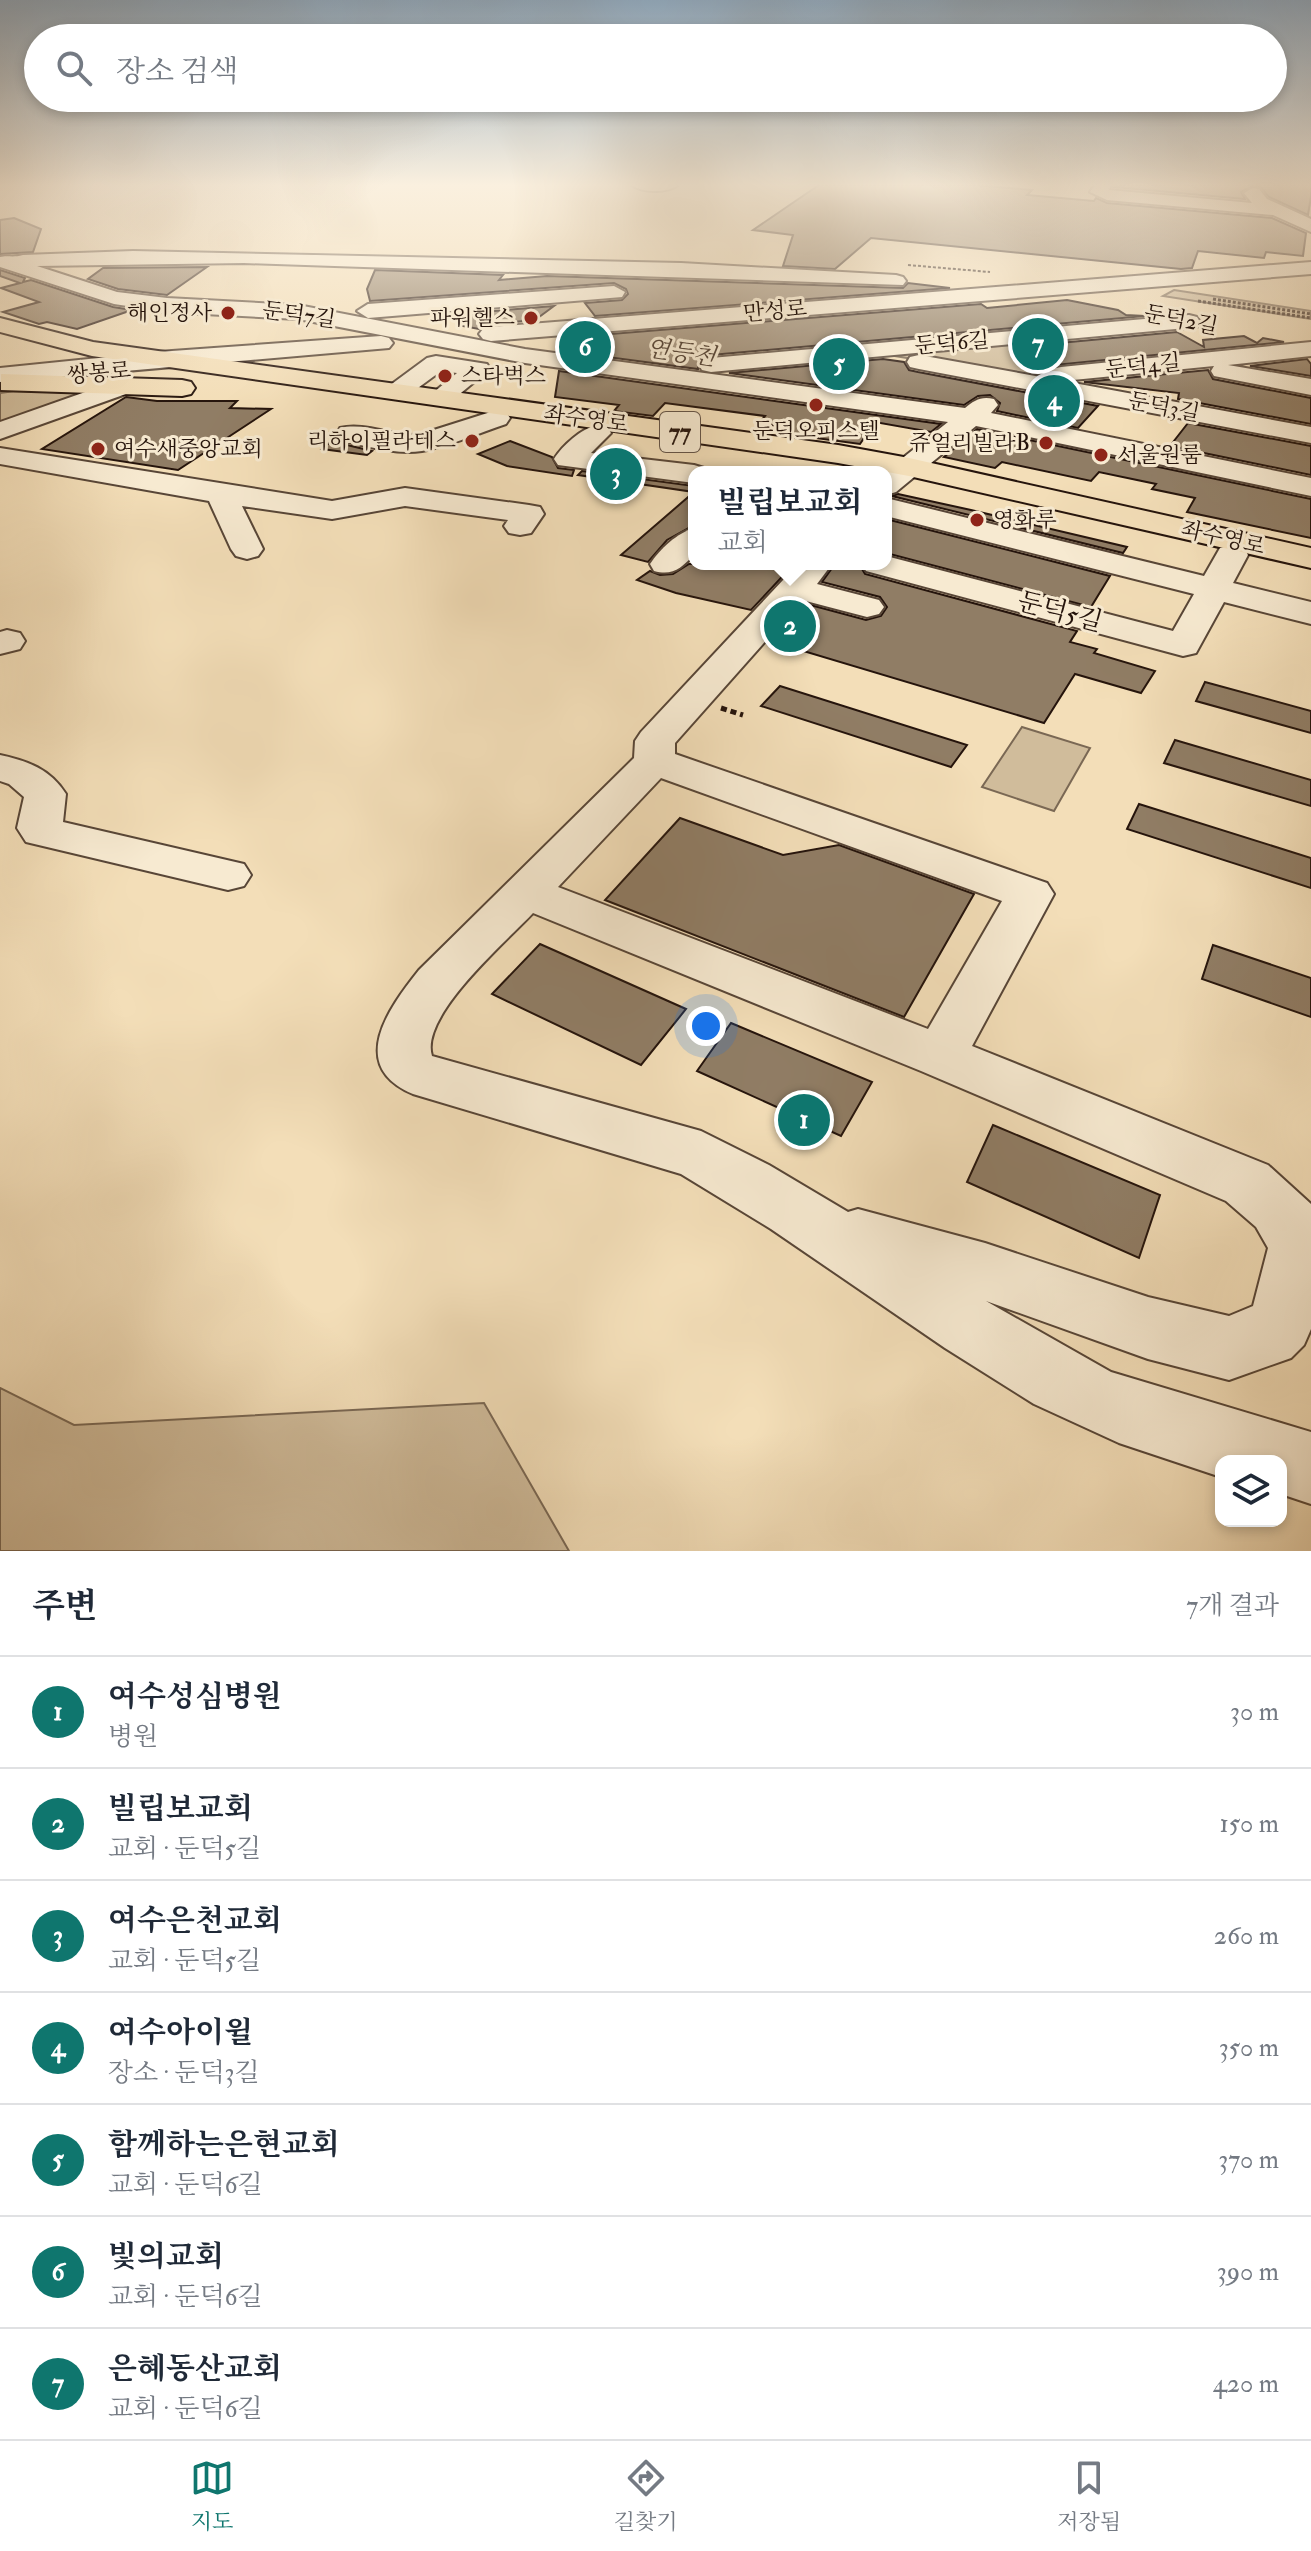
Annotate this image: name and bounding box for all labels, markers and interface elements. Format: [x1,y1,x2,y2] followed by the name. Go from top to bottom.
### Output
[24,24,1287,112] search box
[52,46,96,90] icon: search
[116,53,238,90] text: 장소 검색
[742,294,808,328] street label: 만성로
[260,296,338,334] street label: 둔덕7길
[127,299,213,327] place label: 해인정사
[1142,299,1220,341] street label: 둔덕2길
[219,304,237,322] marker: 해인정사
[430,304,515,332] place label: 파워헬스
[522,309,540,327] marker: 파워헬스
[1012,314,1064,374] pin: 7
[559,317,611,377] pin: 6
[914,326,990,360] street label: 둔덕6길
[644,333,719,373] water label: 연등천
[813,334,865,394] pin: 5
[1104,348,1182,384] street label: 둔덕4길
[66,356,132,390] street label: 쌍봉로
[461,362,546,390] place label: 스타벅스
[436,367,454,385] marker: 스타벅스
[1028,371,1080,431] pin: 4
[1126,386,1202,428] street label: 둔덕3길
[807,396,825,414] marker: 둔덕오피스텔
[542,399,630,439] street label: 좌수영로
[660,412,700,452] road number: 77
[752,417,880,445] place label: 둔덕오피스텔
[307,427,456,455] place label: 리하이필라테스
[909,429,1030,457] place label: 쥬얼리빌라B
[463,432,481,450] marker: 리하이필라테스
[1037,434,1055,452] marker: 쥬얼리빌라B
[114,435,263,463] place label: 여수새중앙교회
[89,440,107,458] marker: 여수새중앙교회
[1117,441,1202,469] place label: 서울원룸
[590,444,642,504] pin: 3
[1092,446,1110,464] marker: 서울원룸
[688,466,892,570] popup
[718,484,862,521] text: 빌립보교회
[993,506,1057,534] place label: 영화루
[968,511,986,529] marker: 영화루
[1178,515,1268,561] street label: 좌수영로
[718,527,768,559] text: 교회
[1014,585,1106,639] street label: 둔덕5길
[764,596,816,656] pin: 2
[686,1006,726,1046] your location
[778,1090,830,1150] pin: 1
[1215,1455,1287,1527] map controls
[1215,1455,1287,1527] button: layers
[32,1585,98,1628] text: 주변
[1186,1590,1279,1622] text: 7개 결과
[108,1678,282,1715] text: 여수성심병원
[53,1696,63,1728] text: 1
[1230,1696,1279,1728] text: 30 m
[108,1721,158,1753] text: 병원
[108,1790,253,1827] text: 빌립보교회
[51,1808,65,1840] text: 2
[1220,1808,1279,1840] text: 150 m
[108,1833,261,1865] text: 교회 · 둔덕5길
[108,1902,282,1939] text: 여수은천교회
[53,1920,63,1952] text: 3
[1214,1920,1279,1952] text: 260 m
[108,1945,261,1977] text: 교회 · 둔덕5길
[108,2014,253,2051] text: 여수아이윌
[51,2032,65,2064] text: 4
[1219,2032,1279,2064] text: 350 m
[108,2057,260,2089] text: 장소 · 둔덕3길
[108,2126,340,2163] text: 함께하는은현교회
[52,2144,64,2176] text: 5
[1218,2144,1279,2176] text: 370 m
[108,2169,263,2201] text: 교회 · 둔덕6길
[108,2238,224,2275] text: 빛의교회
[51,2256,65,2288] text: 6
[1217,2256,1279,2288] text: 390 m
[108,2281,263,2313] text: 교회 · 둔덕6길
[108,2350,282,2387] text: 은혜동산교회
[52,2368,64,2400] text: 7
[1213,2368,1279,2400] text: 420 m
[108,2393,263,2425] text: 교회 · 둔덕6길
[190,2456,234,2536] tab: 지도
[614,2456,677,2536] tab: 길찾기
[1057,2456,1121,2536] tab: 저장됨

